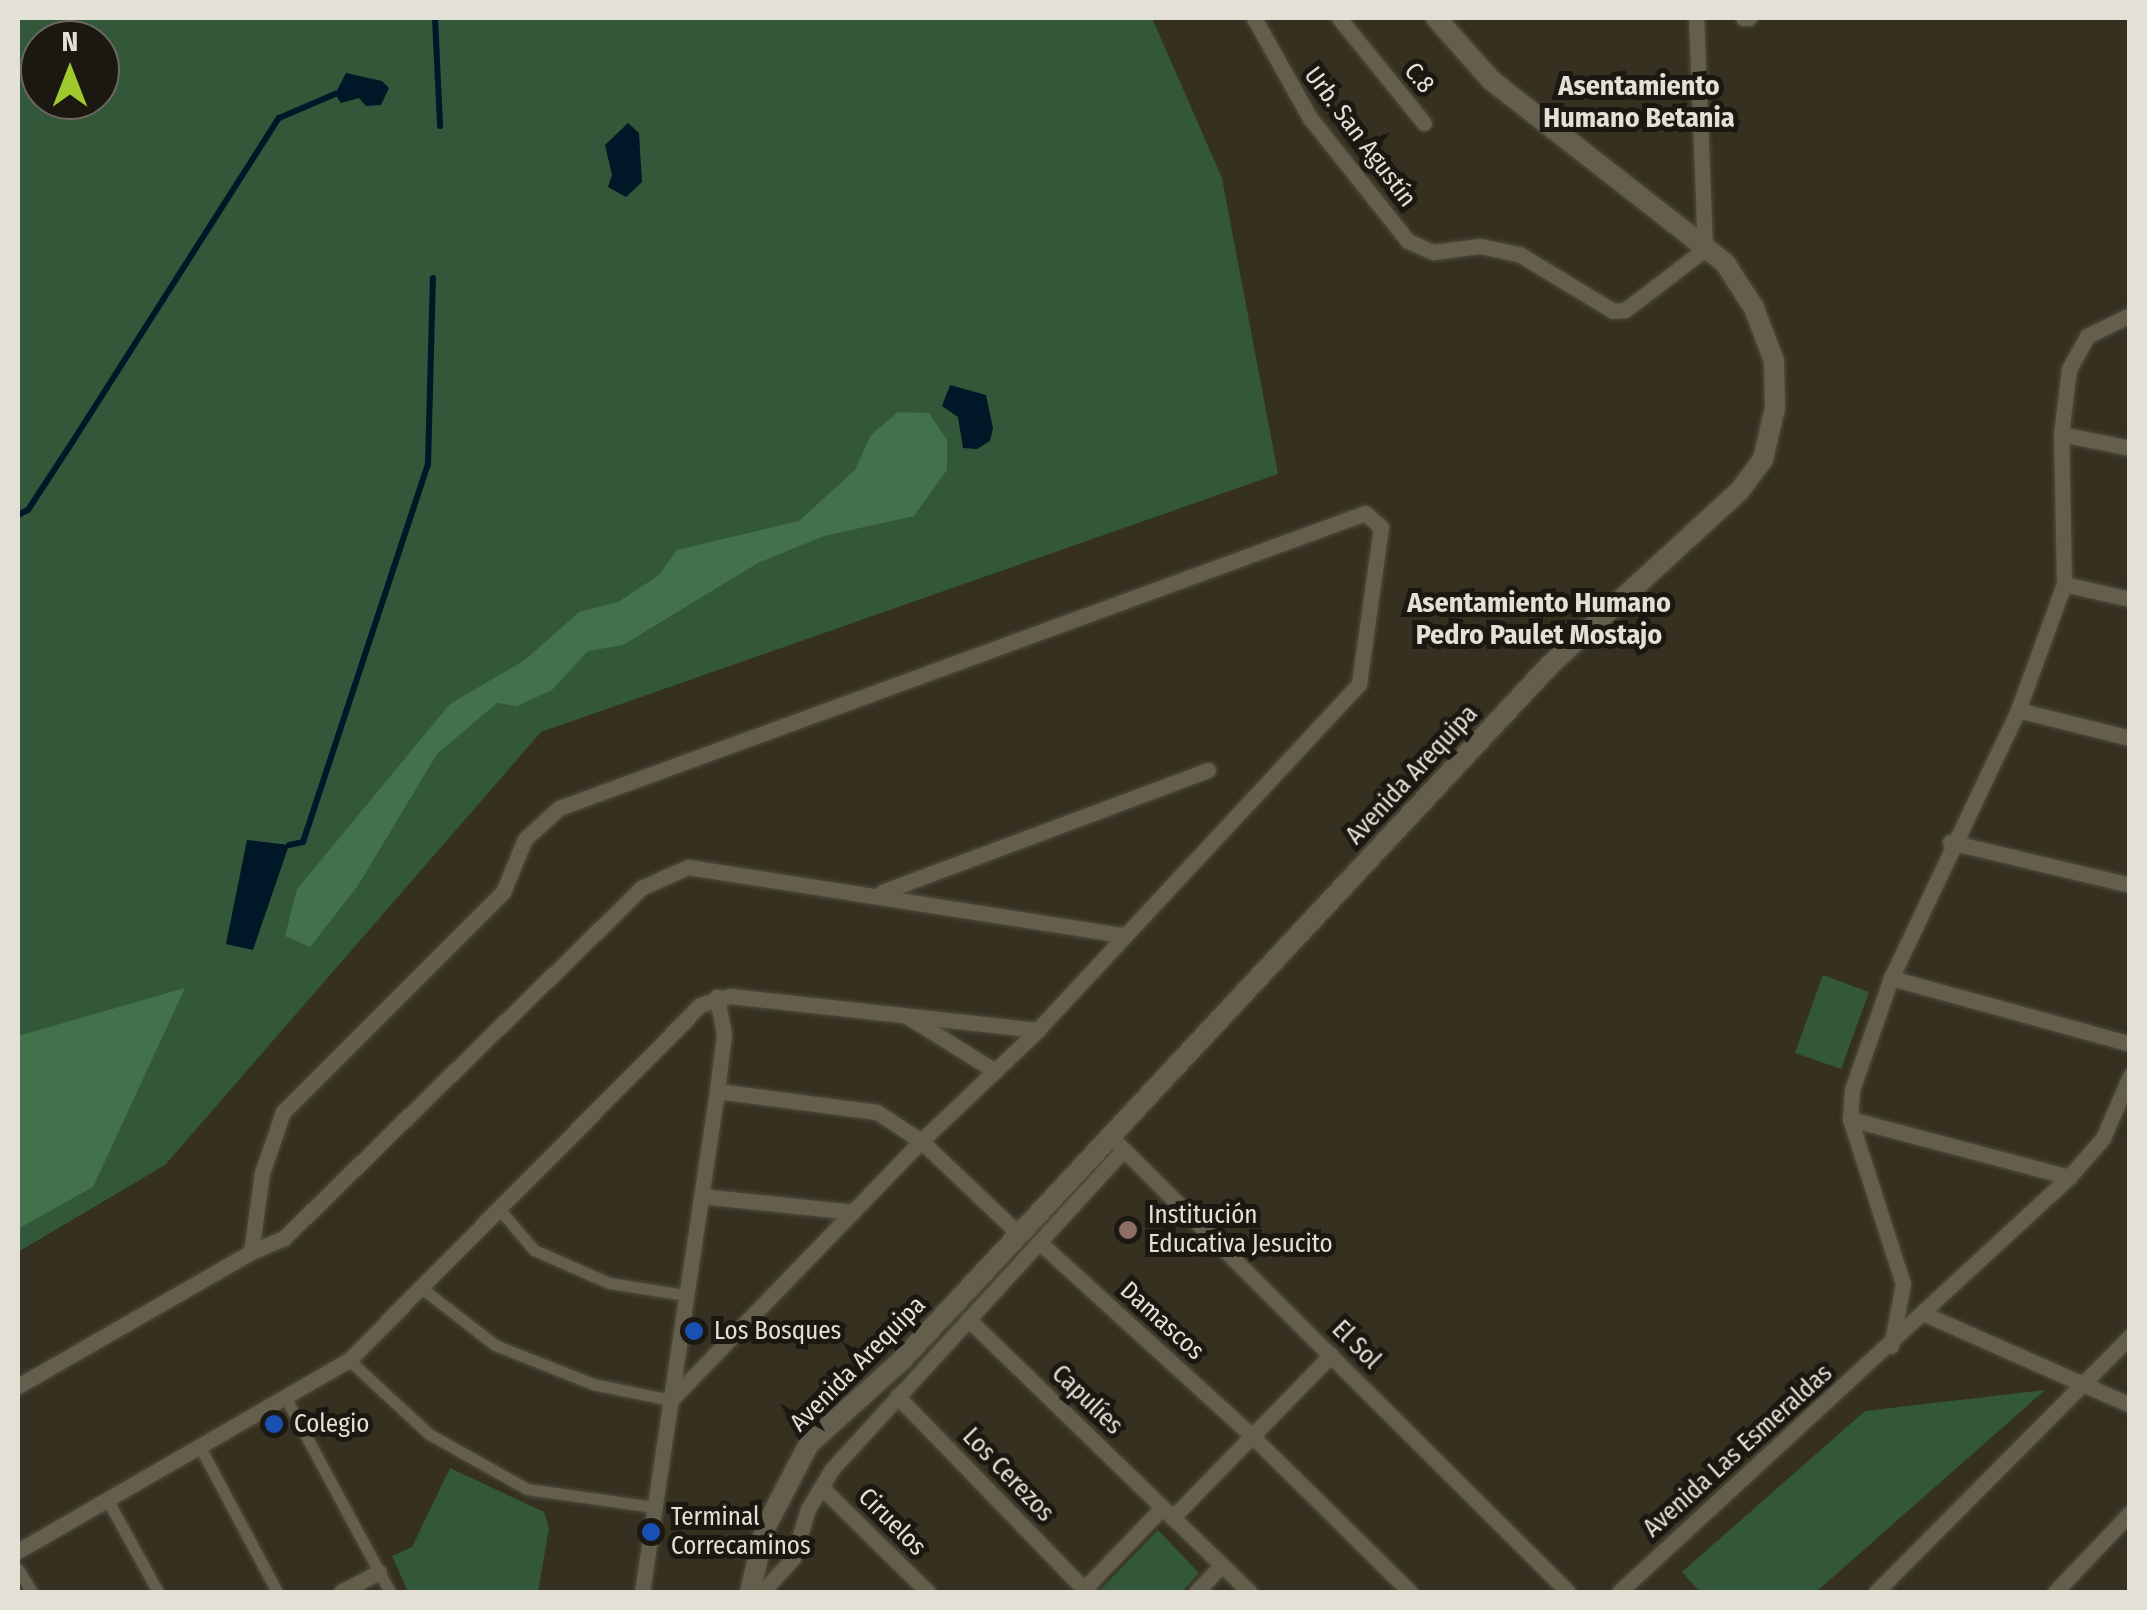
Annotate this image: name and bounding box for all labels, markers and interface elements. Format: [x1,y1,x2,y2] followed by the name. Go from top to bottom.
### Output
[20,20,120,120] north arrow
[62,25,78,58] text: N
[1398,57,1440,99] street label: C.8
[1298,61,1422,213] street label: Urb. San Agustín
[1543,69,1735,135] district label: Asentamiento Humano Betania
[1407,586,1671,652] district label: Asentamiento Humano Pedro Paulet Mostajo
[1340,699,1484,851] street label: Avenida Arequipa
[1148,1201,1333,1260] place label: Institución Educativa Jesucito
[1117,1219,1139,1241] marker: Institución Educativa Jesucito
[1114,1276,1210,1366] street label: Damascos
[784,1290,932,1438] street label: Avenida Arequipa
[1326,1315,1386,1375] street label: El Sol
[714,1316,841,1346] place label: Los Bosques
[683,1320,705,1342] marker: Los Bosques
[1637,1358,1839,1544] street label: Avenida Las Esmeraldas
[1045,1359,1129,1441] street label: Capulíes
[294,1409,369,1439] place label: Colegio
[263,1413,285,1435] marker: Colegio
[956,1422,1060,1528] street label: Los Cerezos
[852,1482,932,1562] street label: Ciruelos
[671,1503,811,1562] place label: Terminal Correcaminos
[640,1521,662,1543] marker: Terminal Correcaminos

